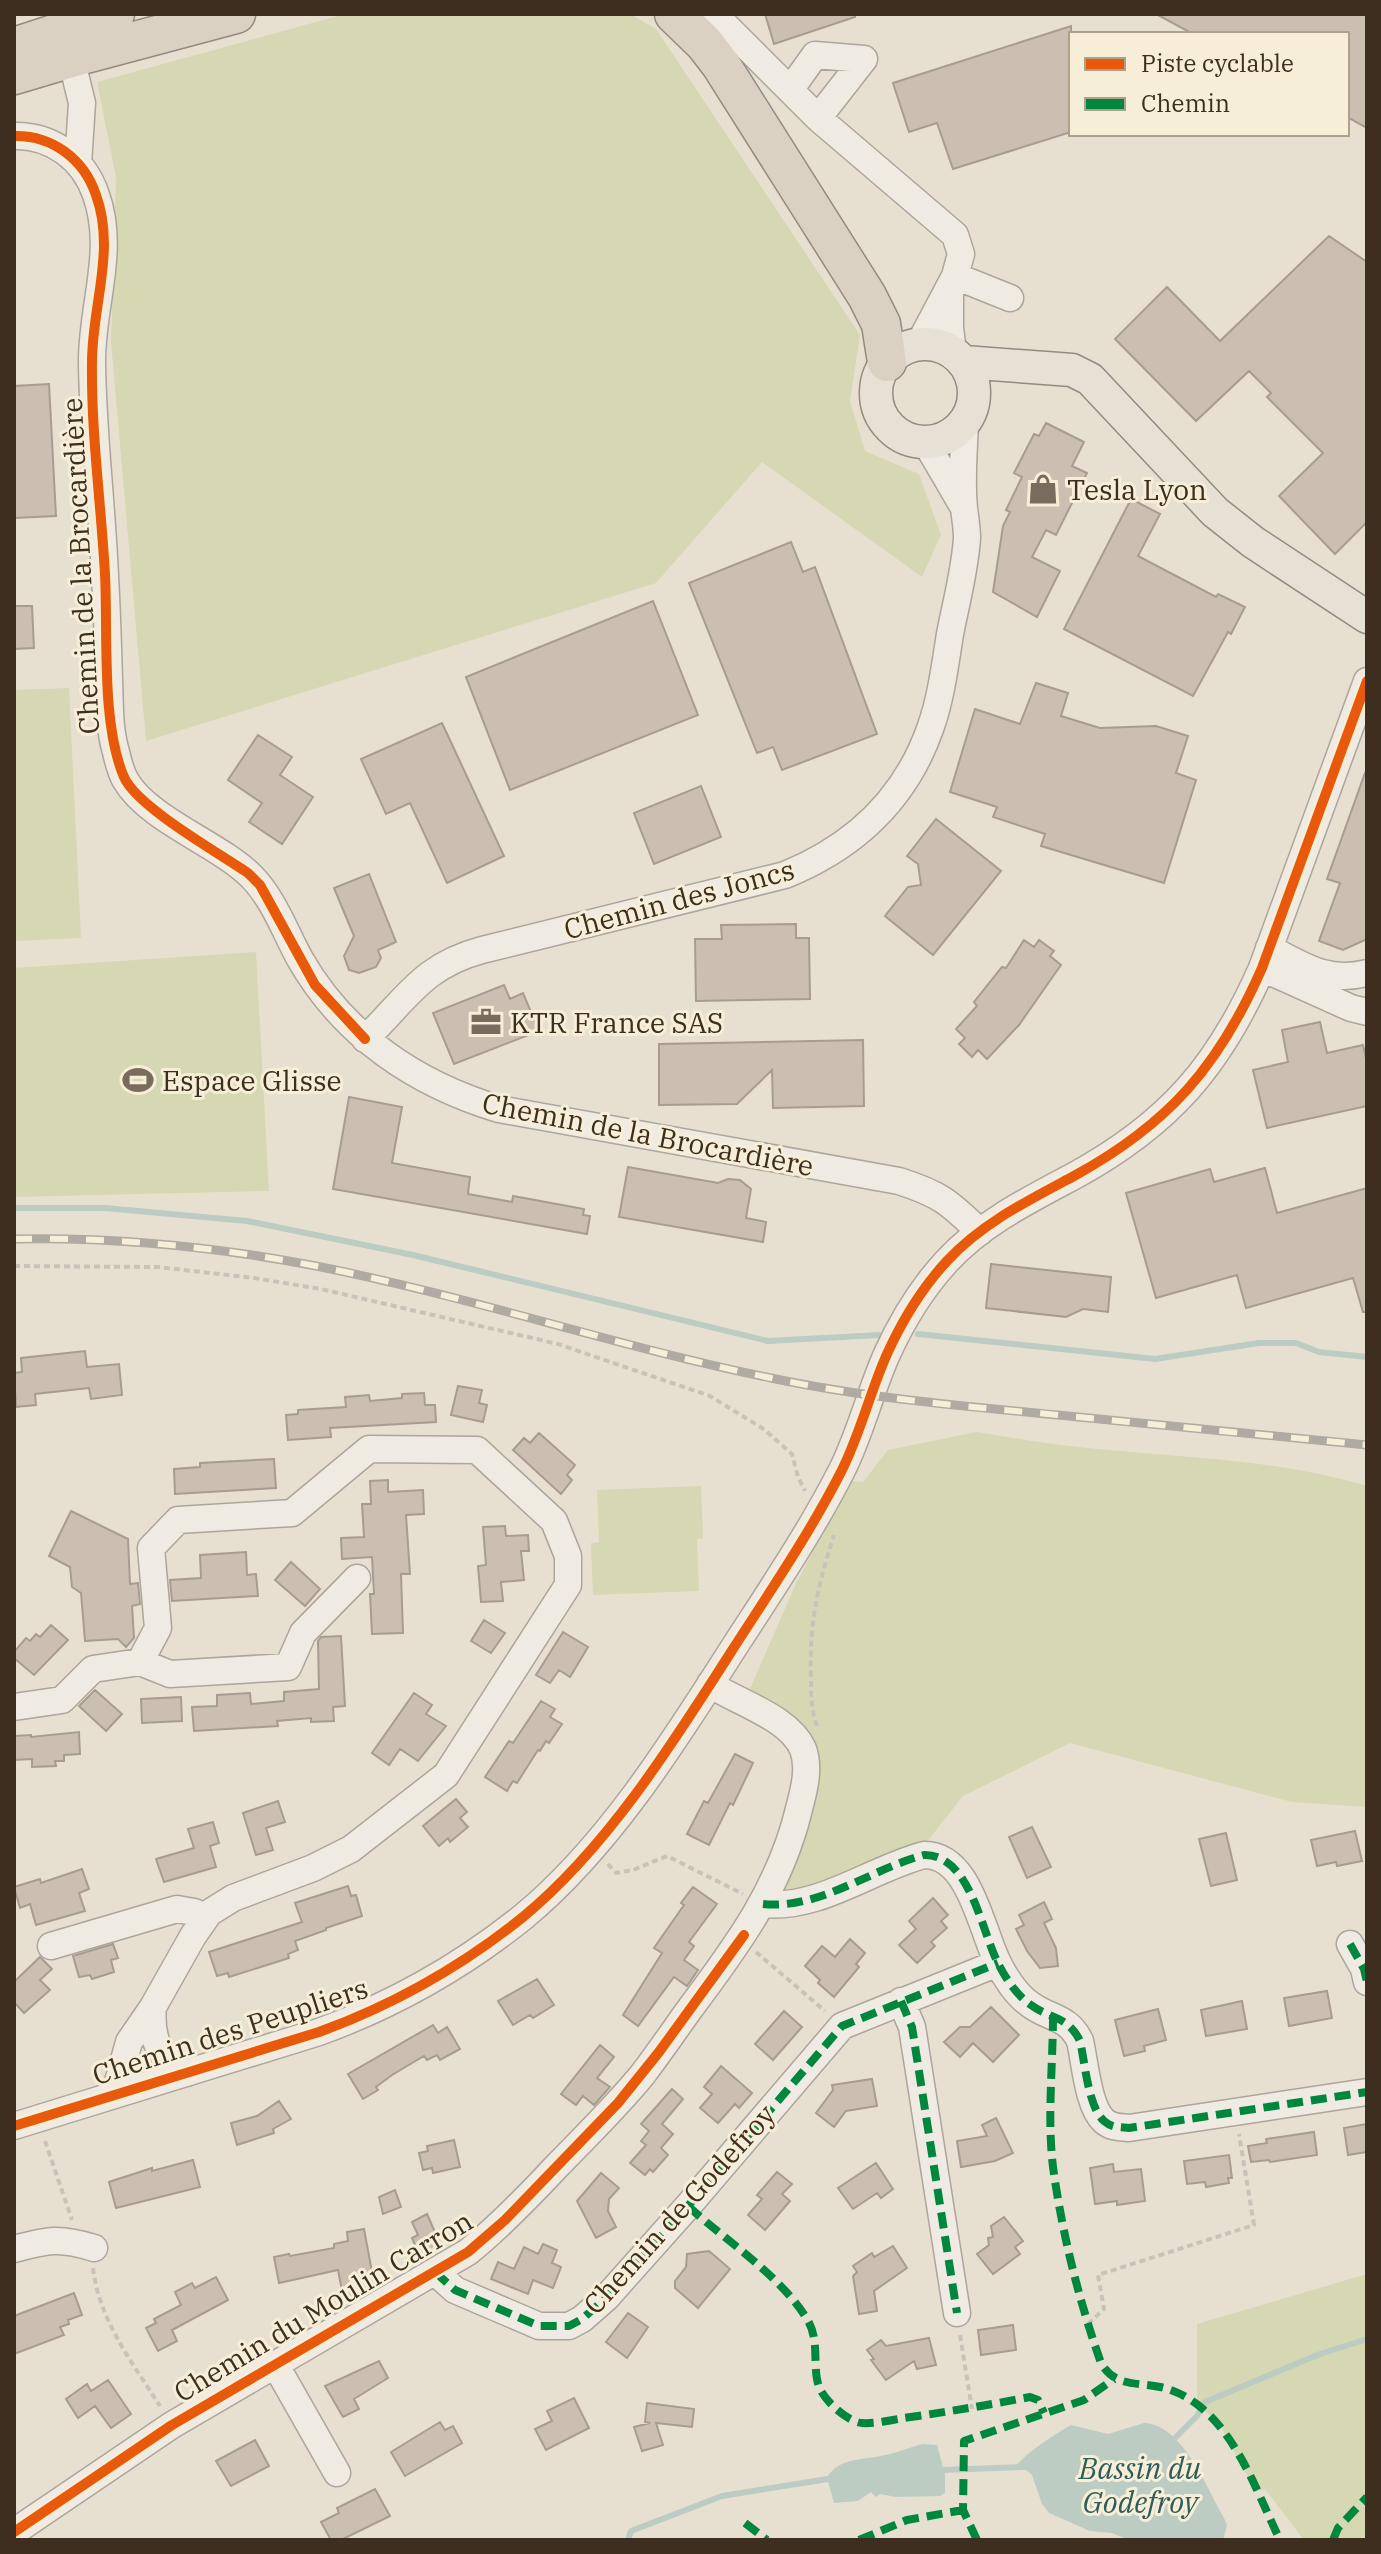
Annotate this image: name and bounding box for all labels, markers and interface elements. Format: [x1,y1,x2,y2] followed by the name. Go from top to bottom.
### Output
[1069,32,1349,136] legend
[1141,47,1294,79] text: Piste cyclable
[1141,87,1230,119] text: Chemin
[53,397,107,735] street label: Chemin de la Brocardière
[1067,471,1207,508] place label: Tesla Lyon
[1026,472,1060,506] shop icon: Tesla Lyon
[560,850,798,948] street label: Chemin des Joncs
[510,1004,723,1041] place label: KTR France SAS
[469,1005,503,1039] office icon: KTR France SAS
[162,1062,342,1099] place label: Espace Glisse
[121,1063,155,1097] sports icon: Espace Glisse
[479,1084,817,1184] street label: Chemin de la Brocardière
[88,1969,372,2093] street label: Chemin des Peupliers
[575,2096,783,2322] street label: Chemin de Godefroy
[167,2202,479,2410] street label: Chemin du Moulin Carron
[1078,2448,1201,2521] water label: Bassin du Godefroy

